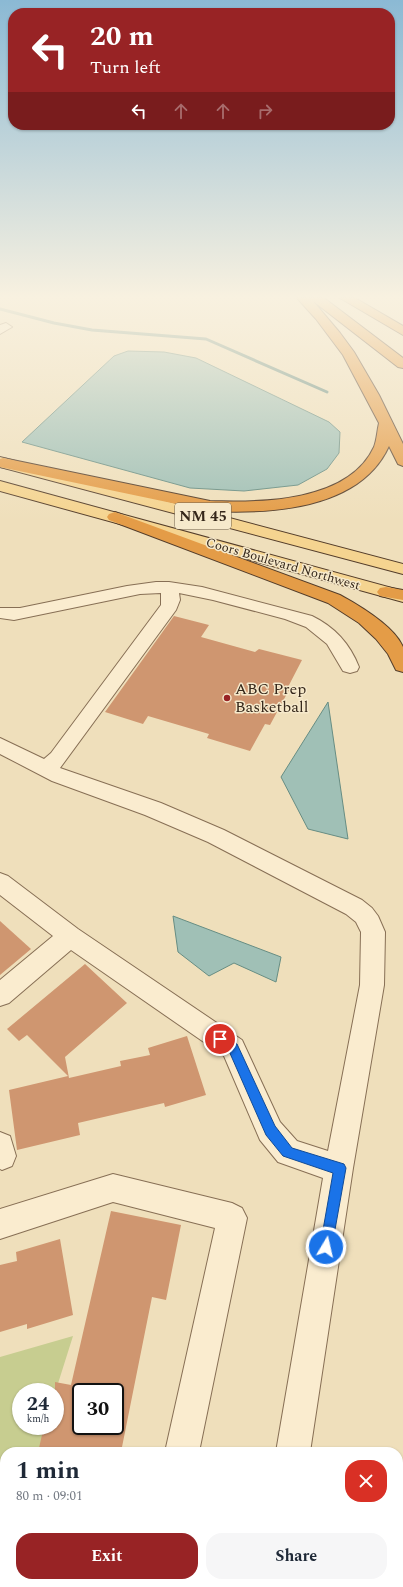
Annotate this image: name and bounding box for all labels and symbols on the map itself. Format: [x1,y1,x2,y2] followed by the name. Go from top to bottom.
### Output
[175,503,231,529] road number: NM 45
[203,532,363,596] street label: Coors Boulevard Northwest
[235,677,308,719] place label: ABC Prep Basketball
[222,693,232,703] marker: ABC Prep Basketball
[203,1022,237,1056] pin
[305,1226,347,1268] position arrow
[72,1383,124,1435] speed limit sign: 30

